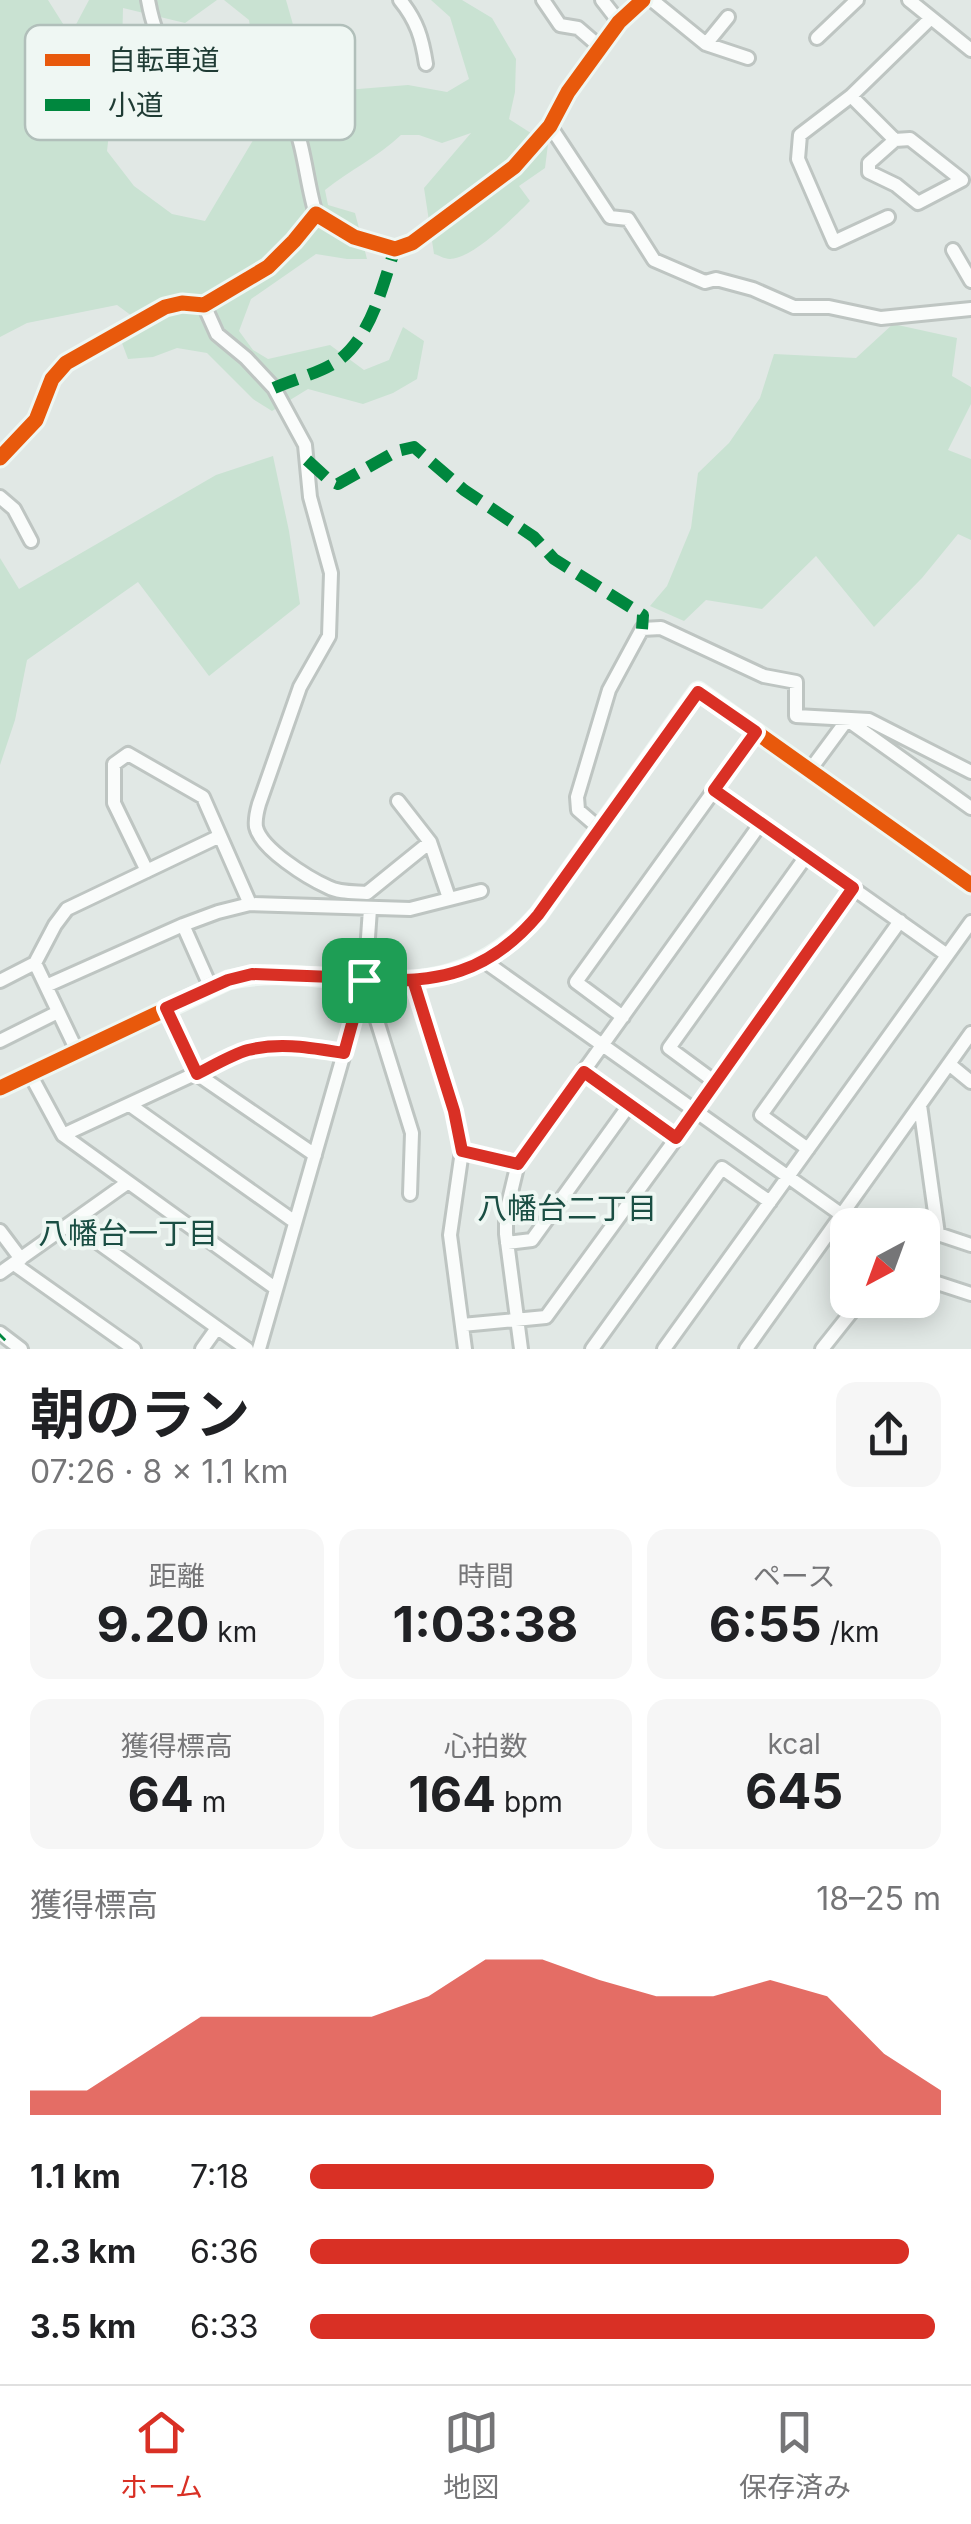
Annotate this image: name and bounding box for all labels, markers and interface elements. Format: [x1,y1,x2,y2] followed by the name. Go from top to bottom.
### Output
[25,25,355,140] legend
[108,43,220,77] text: 自転車道
[108,88,164,122] text: 小道
[322,938,407,1023] pin
[337,953,392,1008] icon: arrive
[477,1190,657,1226] district label: 八幡台二丁目
[830,1208,940,1318] north arrow
[830,1208,940,1318] map controls
[38,1215,218,1251] district label: 八幡台一丁目
[30,1381,250,1447] text: 朝のラン
[836,1382,941,1487] button: share
[30,1452,288,1491] text: 07:26 · 8 × 1.1 km
[149,1559,205,1593] text: 距離
[457,1559,514,1593] text: 時間
[753,1559,835,1593] text: ペース
[96,1594,209,1654] text: 9.20
[393,1594,578,1654] text: 1:03:38
[709,1594,822,1654] text: 6:55
[209,1615,257,1649] text: km
[822,1615,880,1649] text: /km
[767,1727,821,1761] text: kcal
[121,1729,233,1763] text: 獲得標高
[443,1729,528,1763] text: 心拍数
[745,1761,843,1821] text: 645
[127,1764,194,1824] text: 64
[408,1764,496,1824] text: 164
[194,1785,226,1819] text: m
[496,1785,563,1819] text: bpm
[816,1879,941,1918] text: 18–25 m
[30,1885,158,1924] text: 獲得標高
[30,2157,121,2196] text: 1.1 km
[190,2157,249,2196] text: 7:18
[30,2232,136,2271] text: 2.3 km
[190,2232,259,2271] text: 6:36
[30,2307,136,2346] text: 3.5 km
[190,2307,259,2346] text: 6:33
[120,2405,203,2505] tab: ホーム
[443,2405,499,2505] tab: 地図
[739,2405,851,2505] tab: 保存済み

